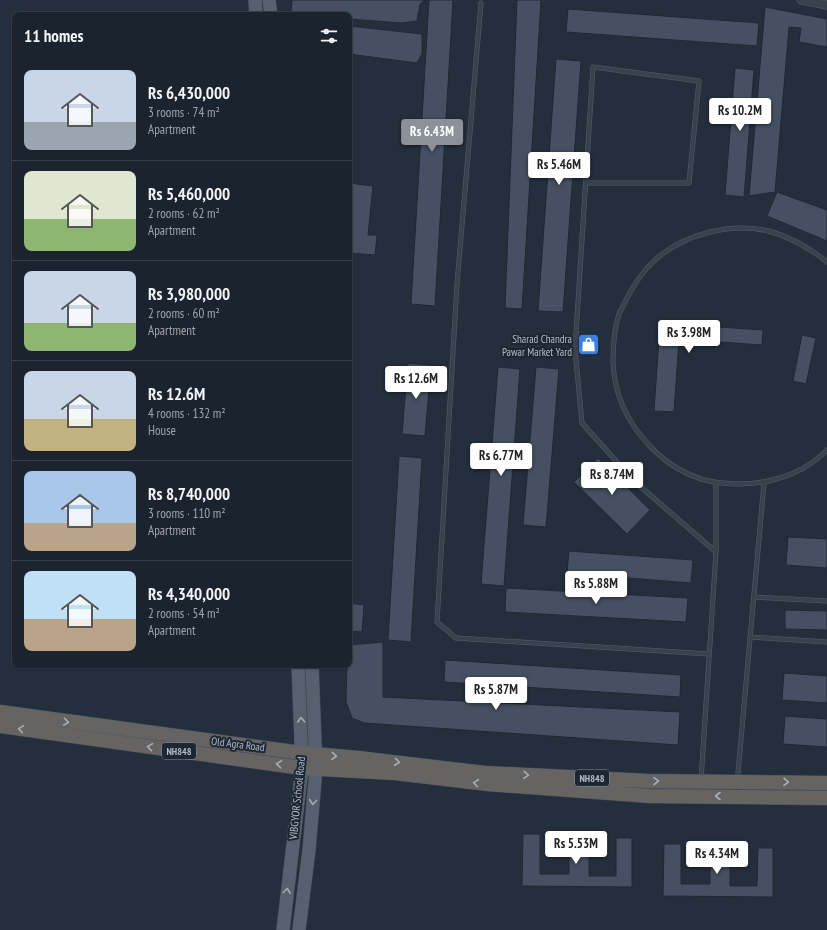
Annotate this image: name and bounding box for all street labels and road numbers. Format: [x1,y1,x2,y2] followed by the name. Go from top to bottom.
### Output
[210,734,266,754] street label: Old Agra Road
[162,743,196,759] road number: NH848
[286,756,308,841] street label: VIBGYOR School Road
[575,770,609,786] road number: NH848

